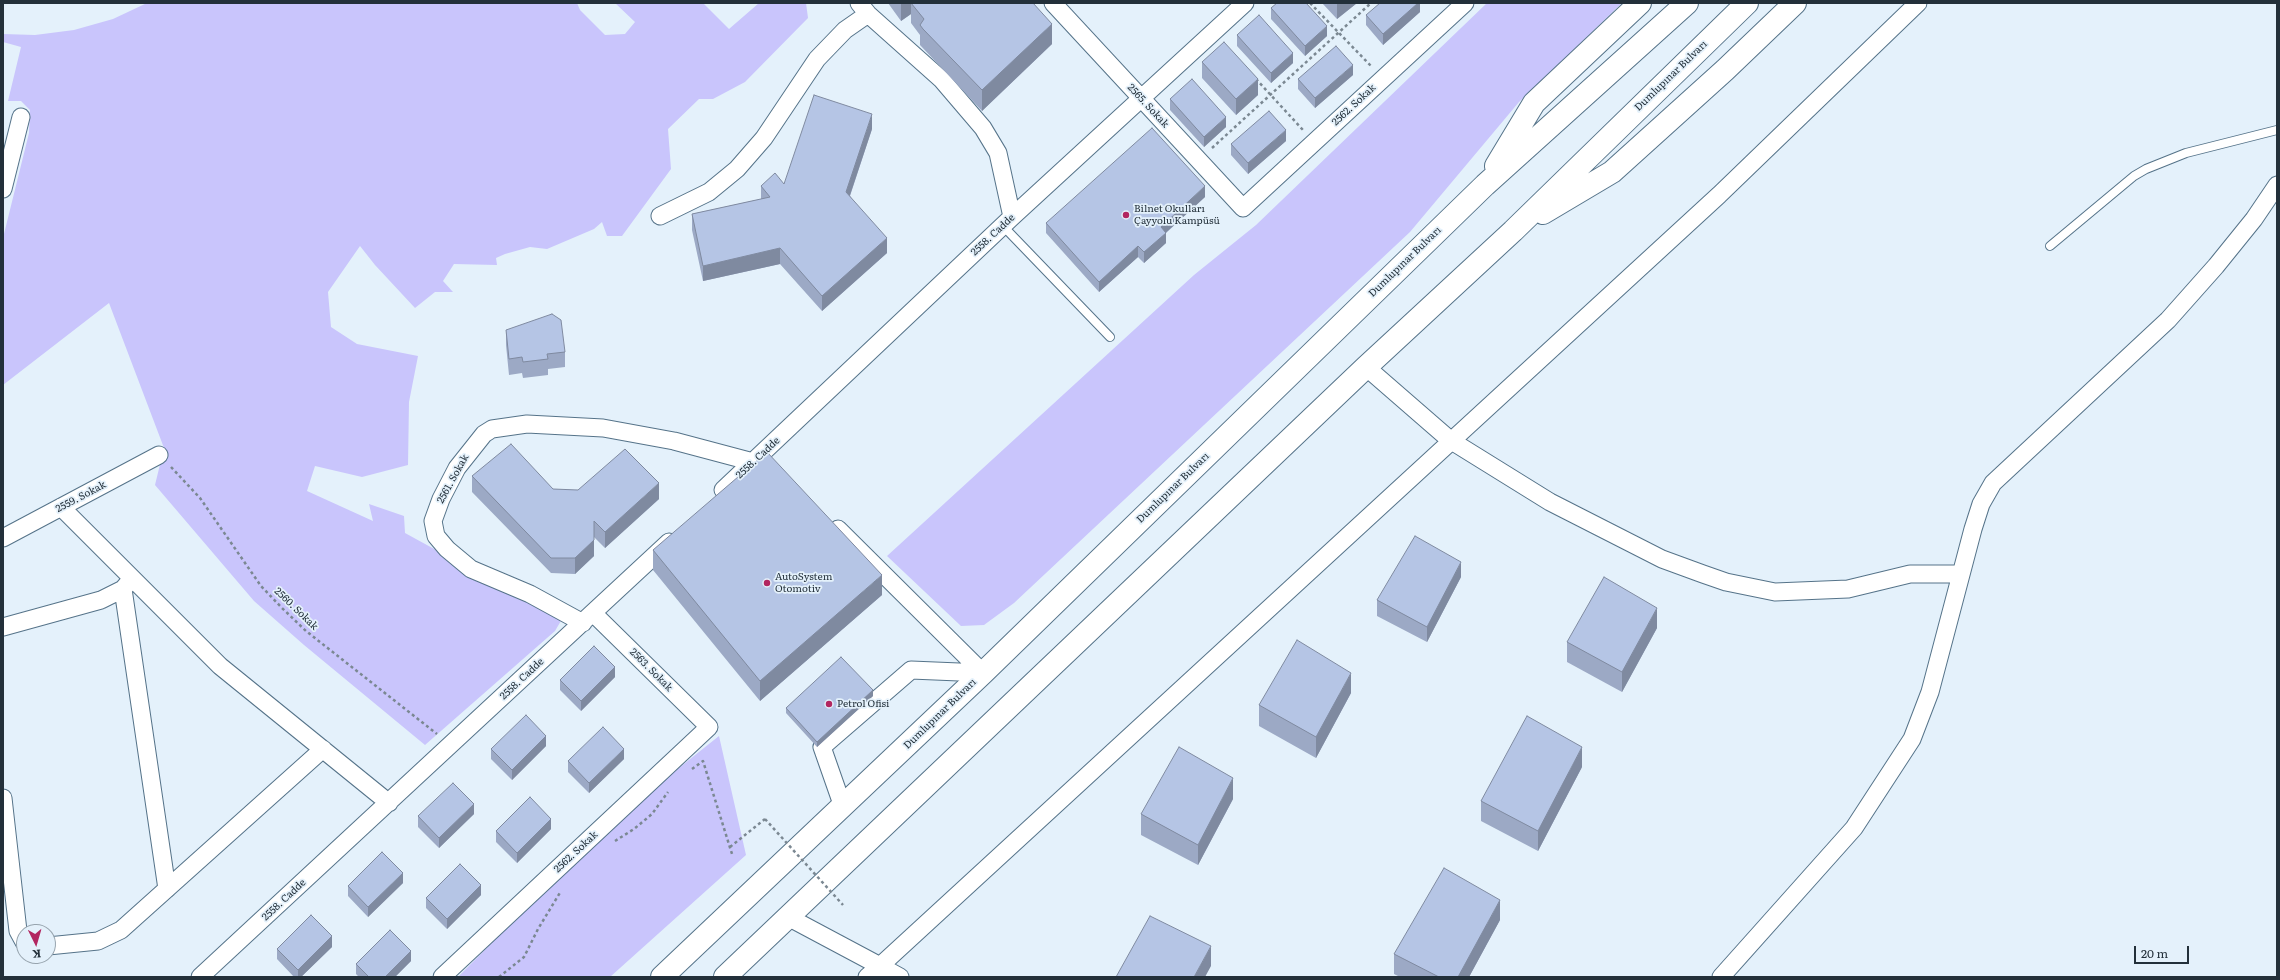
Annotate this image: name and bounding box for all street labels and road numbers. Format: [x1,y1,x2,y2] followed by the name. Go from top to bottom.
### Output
[1632,38,1710,114] street label: Dumlupınar Bulvarı
[1125,82,1171,130] street label: 2565. Sokak
[1330,82,1378,128] street label: 2562. Sokak
[969,212,1017,258] street label: 2558. Cadde
[1366,224,1444,300] street label: Dumlupınar Bulvarı
[734,435,782,481] street label: 2558. Cadde
[1134,450,1212,526] street label: Dumlupınar Bulvarı
[435,452,471,506] street label: 2561. Sokak
[54,479,108,515] street label: 2559. Sokak
[272,585,320,633] street label: 2560. Sokak
[627,646,675,694] street label: 2563. Sokak
[498,656,546,702] street label: 2558. Cadde
[901,676,979,752] street label: Dumlupınar Bulvarı
[552,829,600,875] street label: 2562. Sokak
[260,877,308,923] street label: 2558. Cadde

